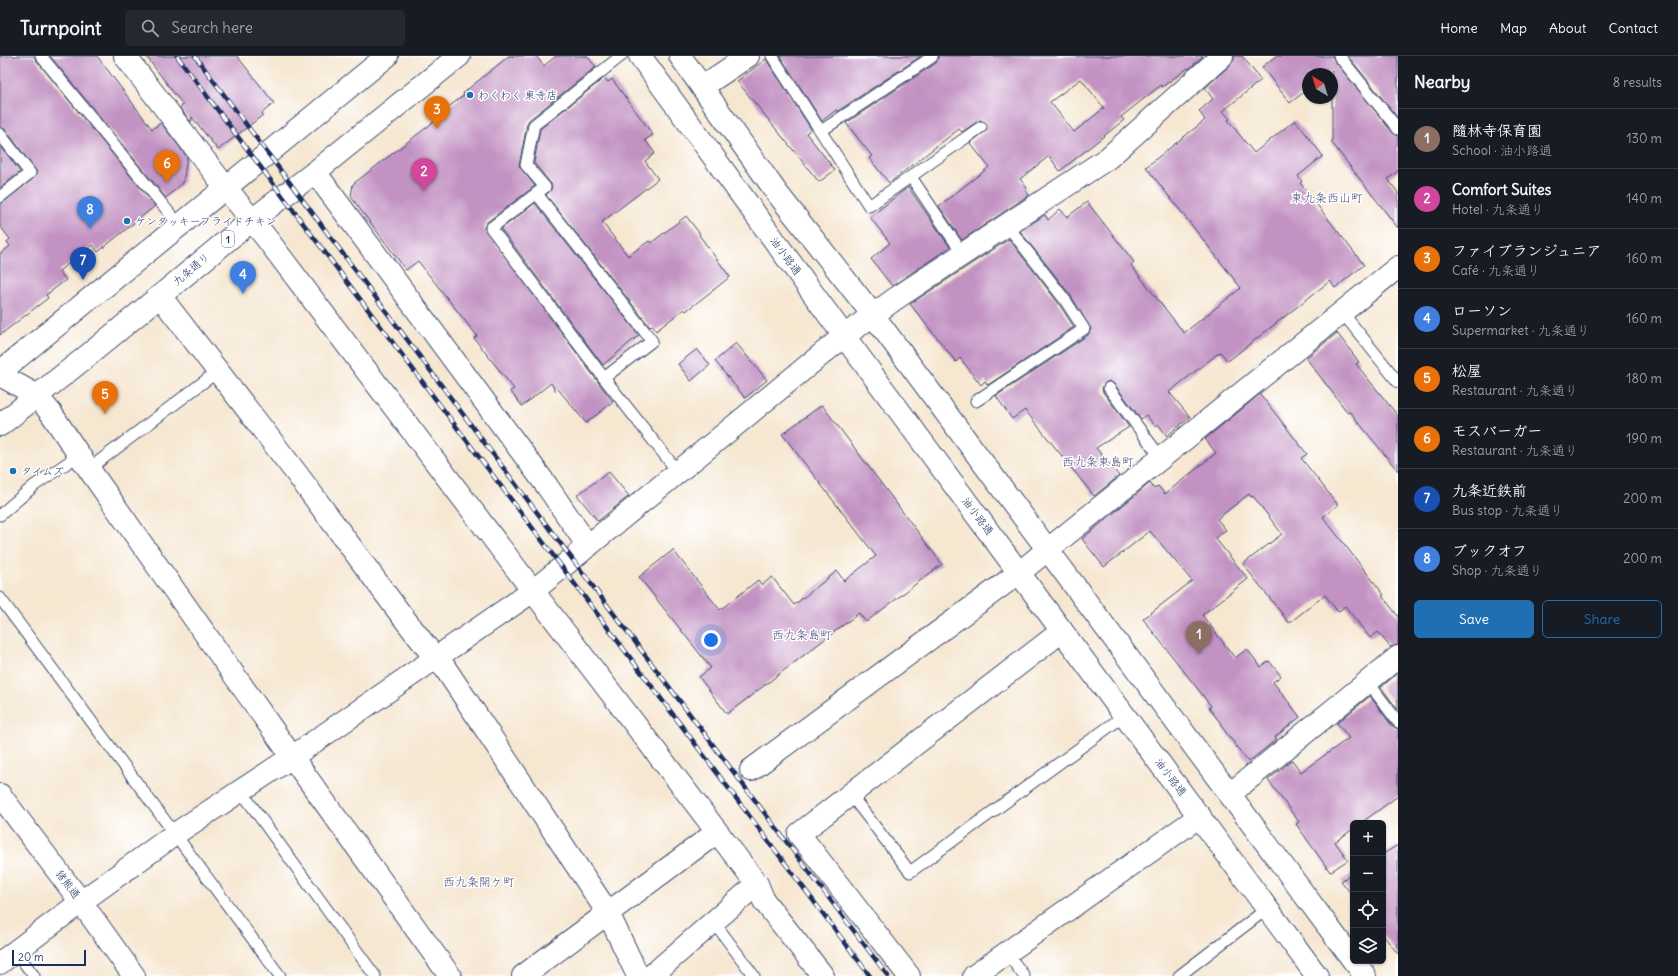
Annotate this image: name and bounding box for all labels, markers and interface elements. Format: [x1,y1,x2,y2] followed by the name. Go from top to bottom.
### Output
[125,10,405,46] search box
[20,16,101,40] text: Turnpoint
[139,17,161,39] icon: search
[171,18,253,37] text: Search here
[1440,19,1478,37] text: Home
[1500,19,1527,37] text: Map
[1549,19,1587,37] text: About
[1609,19,1658,37] text: Contact
[1302,68,1338,104] north arrow
[1414,71,1470,93] text: Nearby
[1613,74,1662,91] text: 8 results
[478,88,558,102] place label: わくわく 東寺店
[465,90,475,100] marker: わくわく 東寺店
[424,96,450,129] pin: 3
[1452,121,1542,140] text: 隨林寺保育園
[1424,130,1430,147] text: 1
[1626,130,1662,147] text: 130 m
[1452,142,1552,159] text: School · 油小路通
[154,150,180,183] pin: 6
[411,158,437,191] pin: 2
[1452,180,1551,199] text: Comfort Suites
[1291,190,1363,205] district label: 東九条西山町
[1423,190,1431,207] text: 2
[1626,190,1662,207] text: 140 m
[77,196,103,229] pin: 8
[1452,201,1544,218] text: Hotel · 九条通り
[135,214,277,228] place label: ケンタッキーフライドチキン
[122,216,132,226] marker: ケンタッキーフライドチキン
[222,231,234,247] road number: 1
[767,234,805,278] street label: 油小路通
[1452,241,1601,260] text: ファイブランジュニア
[70,247,96,280] pin: 7
[170,249,212,289] street label: 九条通り
[1423,250,1431,267] text: 3
[1626,250,1662,267] text: 160 m
[230,261,256,294] pin: 4
[1452,262,1540,279] text: Café · 九条通り
[1452,301,1512,320] text: ローソン
[1423,310,1431,327] text: 4
[1626,310,1662,327] text: 160 m
[1452,322,1590,339] text: Supermarket · 九条通り
[1452,361,1482,380] text: 松屋
[1423,370,1431,387] text: 5
[1626,370,1662,387] text: 180 m
[92,381,118,414] pin: 5
[1452,382,1578,399] text: Restaurant · 九条通り
[1452,421,1542,440] text: モスバーガー
[1423,430,1431,447] text: 6
[1626,430,1662,447] text: 190 m
[1452,442,1578,459] text: Restaurant · 九条通り
[1062,454,1134,469] district label: 西九条東島町
[21,464,64,478] place label: タイムズ
[8,466,18,476] marker: タイムズ
[1452,481,1527,500] text: 九条近鉄前
[1424,490,1430,507] text: 7
[1623,490,1662,507] text: 200 m
[959,494,997,538] street label: 油小路通
[1452,502,1563,519] text: Bus stop · 九条通り
[1452,541,1527,560] text: ブックオフ
[1423,550,1431,567] text: 8
[1623,550,1662,567] text: 200 m
[1452,562,1543,579] text: Shop · 九条通り
[1414,600,1534,638] button: Save
[1542,600,1662,638] button: Share
[1186,621,1212,654] pin: 1
[772,627,832,642] district label: 西九条島町
[701,630,721,650] your location
[1152,755,1190,799] street label: 油小路通
[1350,820,1386,964] map controls
[1350,820,1386,856] button: +
[1350,856,1386,892] button: −
[52,867,84,901] street label: 猪熊通
[443,874,515,889] district label: 西九条開ケ町
[1350,892,1386,928] button: locate
[1350,928,1386,964] button: layers
[12,948,86,967] scale bar
[18,950,44,964] text: 20 m

